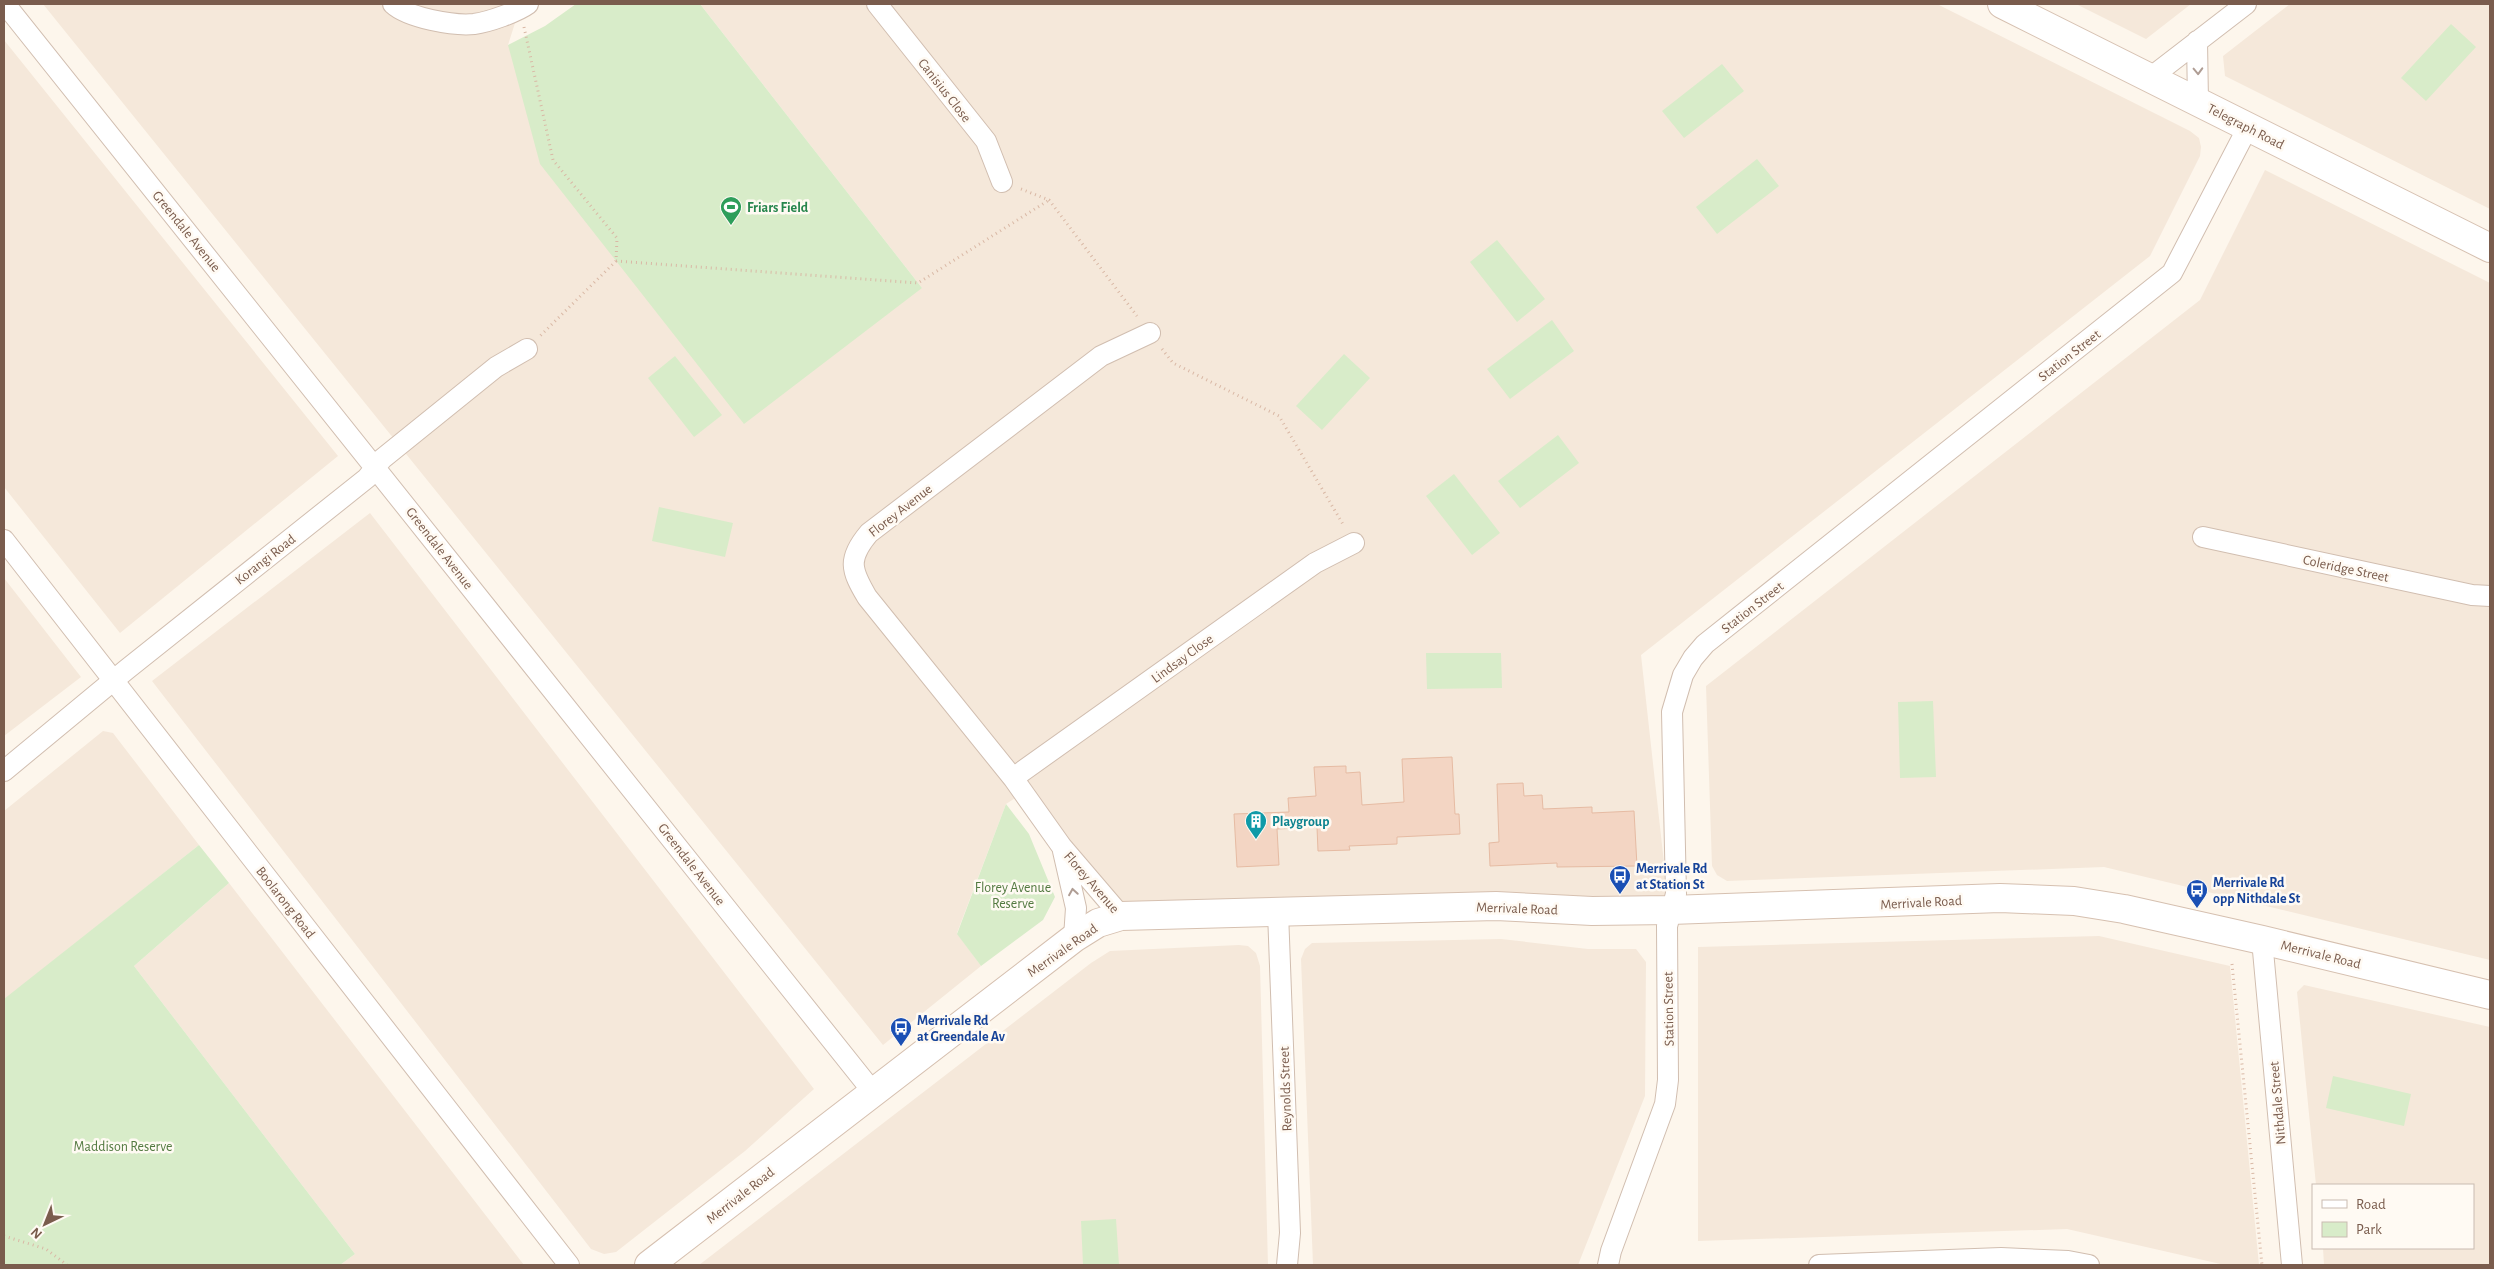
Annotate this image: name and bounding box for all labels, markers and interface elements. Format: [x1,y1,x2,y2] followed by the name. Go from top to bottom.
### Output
[915,56,973,125] street label: Canisius Close
[2192,68,2203,76] one-way arrow
[2205,101,2286,152] street label: Telegraph Road
[149,189,223,275] street label: Greendale Avenue
[719,195,743,226] sports icon: Friars Field
[747,201,809,215] place label: Friars Field
[2036,327,2104,384] street label: Station Street
[866,482,935,540] street label: Florey Avenue
[403,505,475,592] street label: Greendale Avenue
[233,532,298,588] street label: Korangi Road
[2302,553,2391,585] street label: Coleridge Street
[1719,579,1787,636] street label: Station Street
[1149,632,1216,686] street label: Lindsay Close
[1244,809,1268,840] building icon: Playgroup
[1272,815,1329,829] place label: Playgroup
[655,821,727,908] street label: Greendale Avenue
[1061,849,1122,916] street label: Florey Avenue
[1636,862,1708,892] place label: Merrivale Rd at Station St
[253,864,317,941] street label: Boolarong Road
[1608,864,1632,895] bus stop icon: Merrivale Rd at Station St
[2213,876,2301,906] place label: Merrivale Rd opp Nithdale St
[2185,878,2209,909] bus stop icon: Merrivale Rd opp Nithdale St
[975,881,1051,911] park label: Florey Avenue Reserve
[1068,887,1078,896] one-way arrow
[1880,894,1962,912] street label: Merrivale Road
[1476,901,1558,917] street label: Merrivale Road
[1025,922,1100,980] street label: Merrivale Road
[2279,938,2362,972] street label: Merrivale Road
[1661,971,1677,1046] street label: Station Street
[917,1014,1006,1044] place label: Merrivale Rd at Greendale Av
[889,1016,913,1047] bus stop icon: Merrivale Rd at Greendale Av
[1278,1046,1294,1132] street label: Reynolds Street
[2267,1060,2289,1145] street label: Nithdale Street
[74,1140,172,1154] park label: Maddison Reserve
[704,1165,777,1227] street label: Merrivale Road
[2312,1184,2474,1249] legend
[2356,1197,2386,1212] text: Road
[20,1199,70,1249] north arrow
[2356,1222,2382,1237] text: Park
[28,1224,45,1241] text: N

